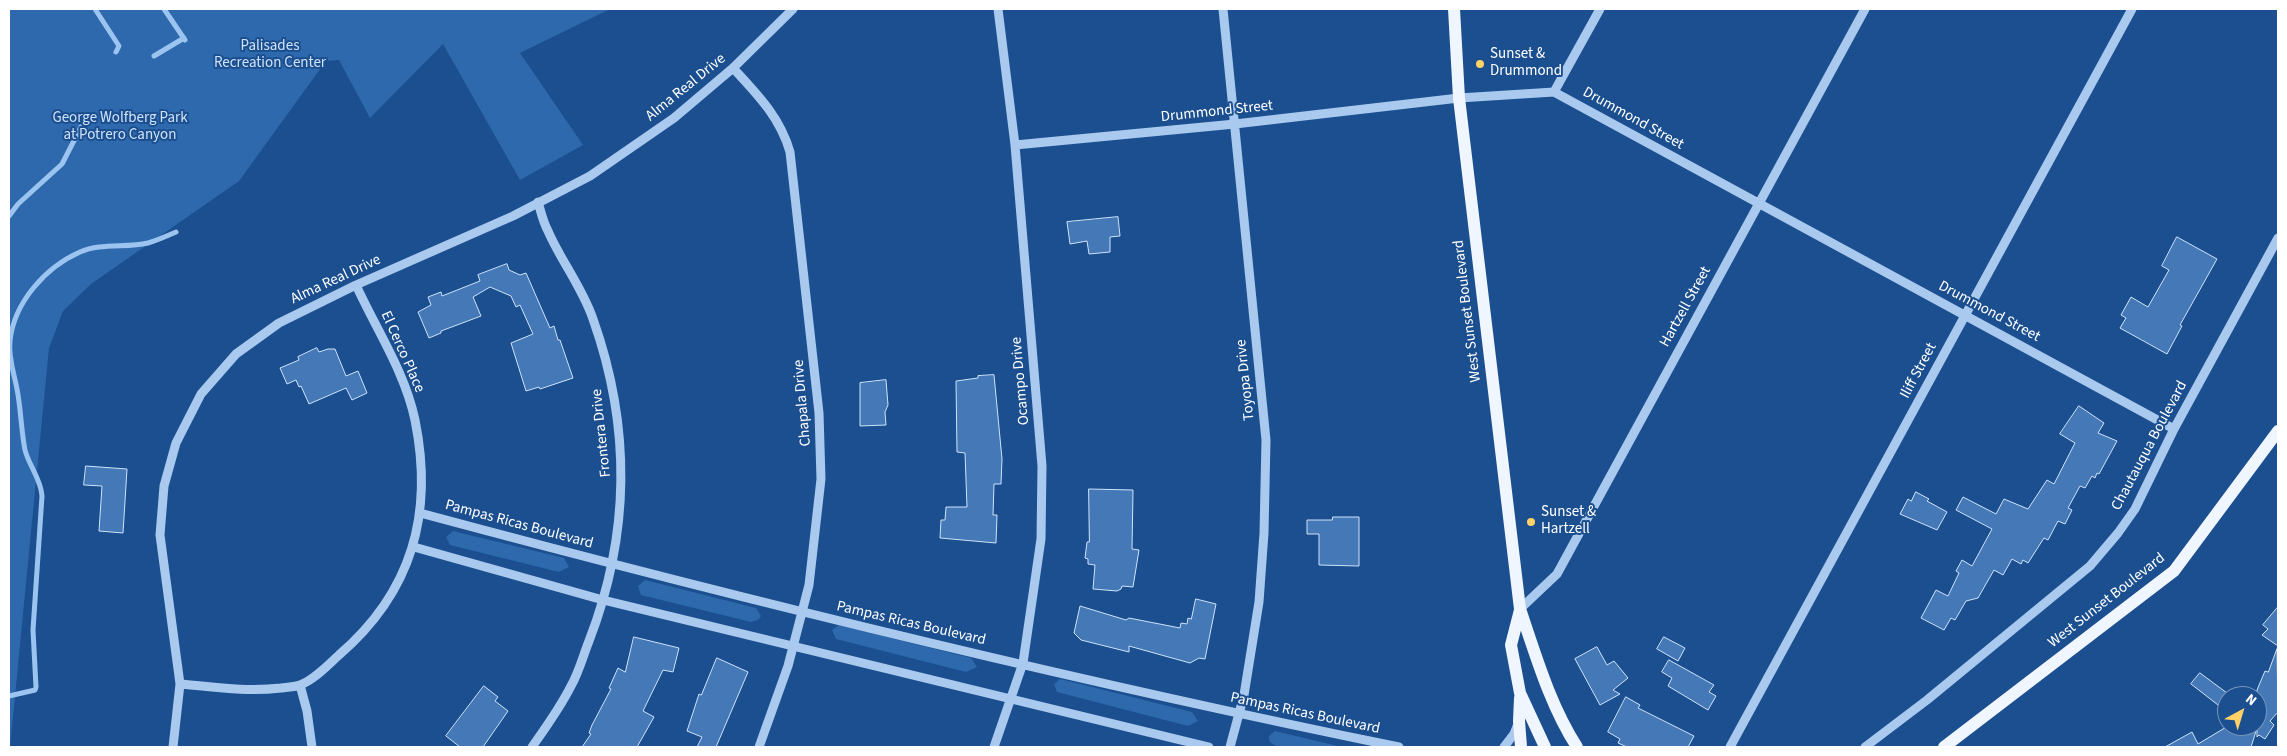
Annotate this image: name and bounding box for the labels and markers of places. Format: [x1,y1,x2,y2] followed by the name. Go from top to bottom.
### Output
[1490,46,1562,81] place label: Sunset & Drummond
[1474,58,1486,70] marker: Sunset & Drummond
[1541,504,1596,539] place label: Sunset & Hartzell
[1525,516,1537,528] marker: Sunset & Hartzell

